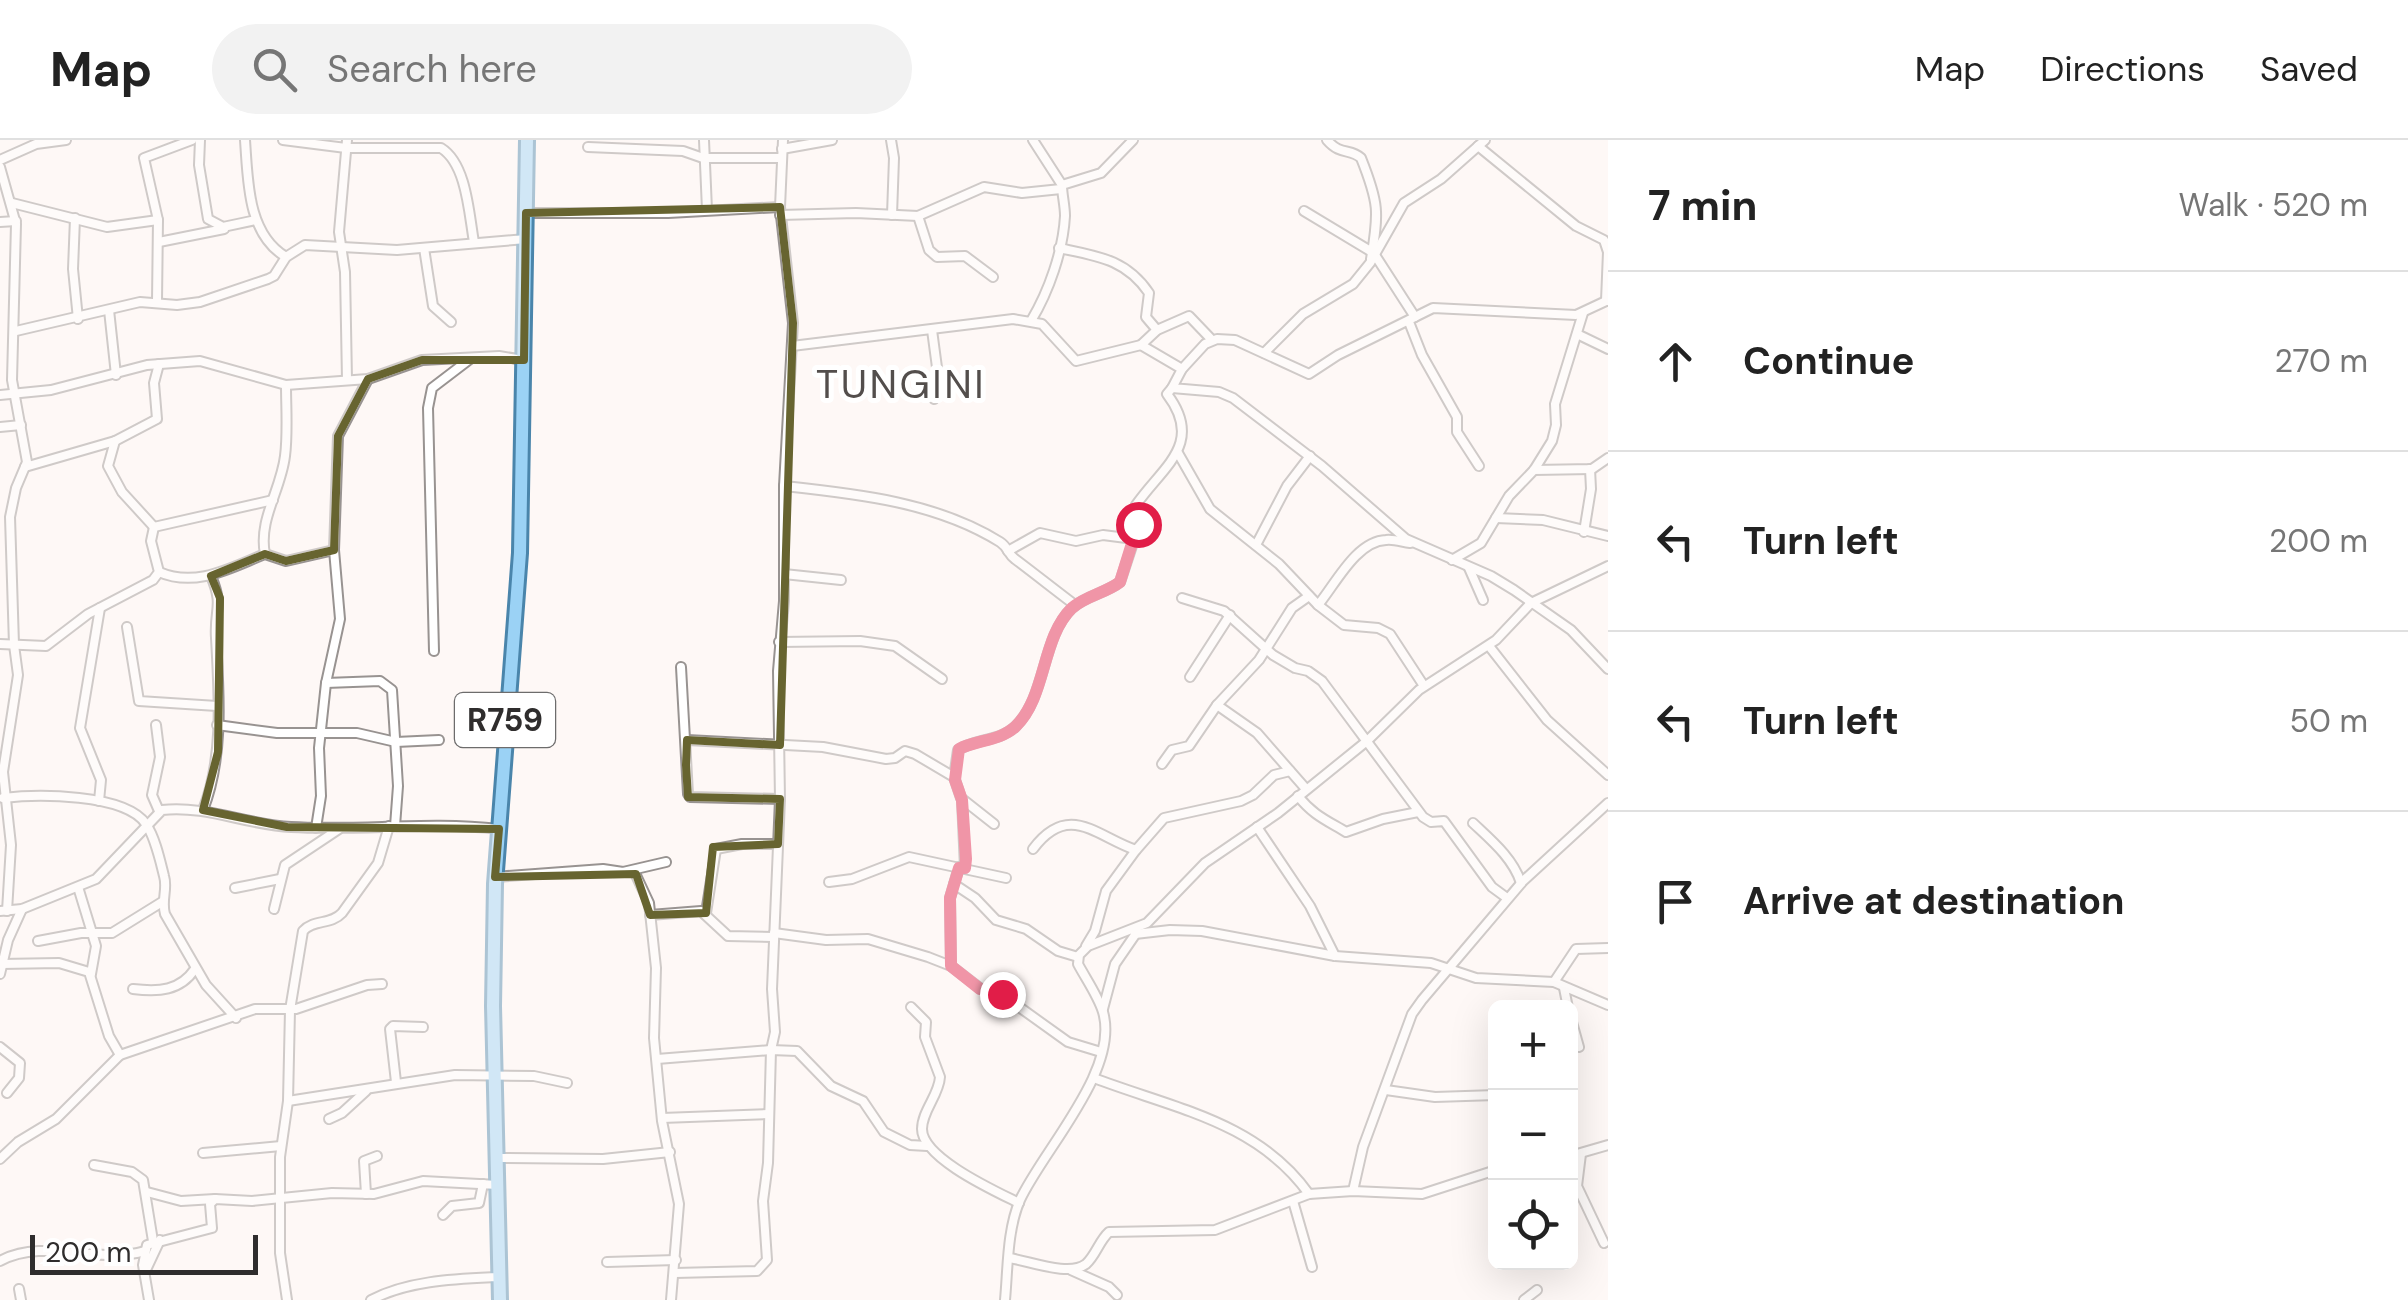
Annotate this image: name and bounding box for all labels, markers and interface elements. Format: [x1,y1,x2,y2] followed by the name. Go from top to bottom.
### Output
[212,24,912,114] search box
[50,38,152,101] text: Map
[247,42,302,97] icon: search
[327,44,537,94] text: Search here
[1915,46,1985,92] text: Map
[2040,46,2205,92] text: Directions
[2260,46,2358,92] text: Saved
[1648,178,1757,233] text: 7 min
[2179,184,2368,226] text: Walk · 520 m
[1648,334,1703,389] icon: ahead
[1743,336,1914,386] text: Continue
[2275,340,2368,382] text: 270 m
[816,358,986,410] district label: TUNGINI
[1116,502,1162,548] route start
[1648,514,1703,569] icon: left
[1743,516,1899,566] text: Turn left
[2269,520,2368,562] text: 200 m
[455,693,555,747] road number: R759
[1648,694,1703,749] icon: left
[1743,696,1899,746] text: Turn left
[2290,700,2368,742] text: 50 m
[1648,874,1703,929] icon: arrive
[1743,876,2125,926] text: Arrive at destination
[980,972,1026,1018] route end
[1488,1000,1578,1270] map controls
[1488,1000,1578,1090] button: +
[1488,1090,1578,1180] button: −
[1488,1180,1578,1270] button: locate
[30,1230,258,1274] scale bar
[45,1234,132,1271] text: 200 m

